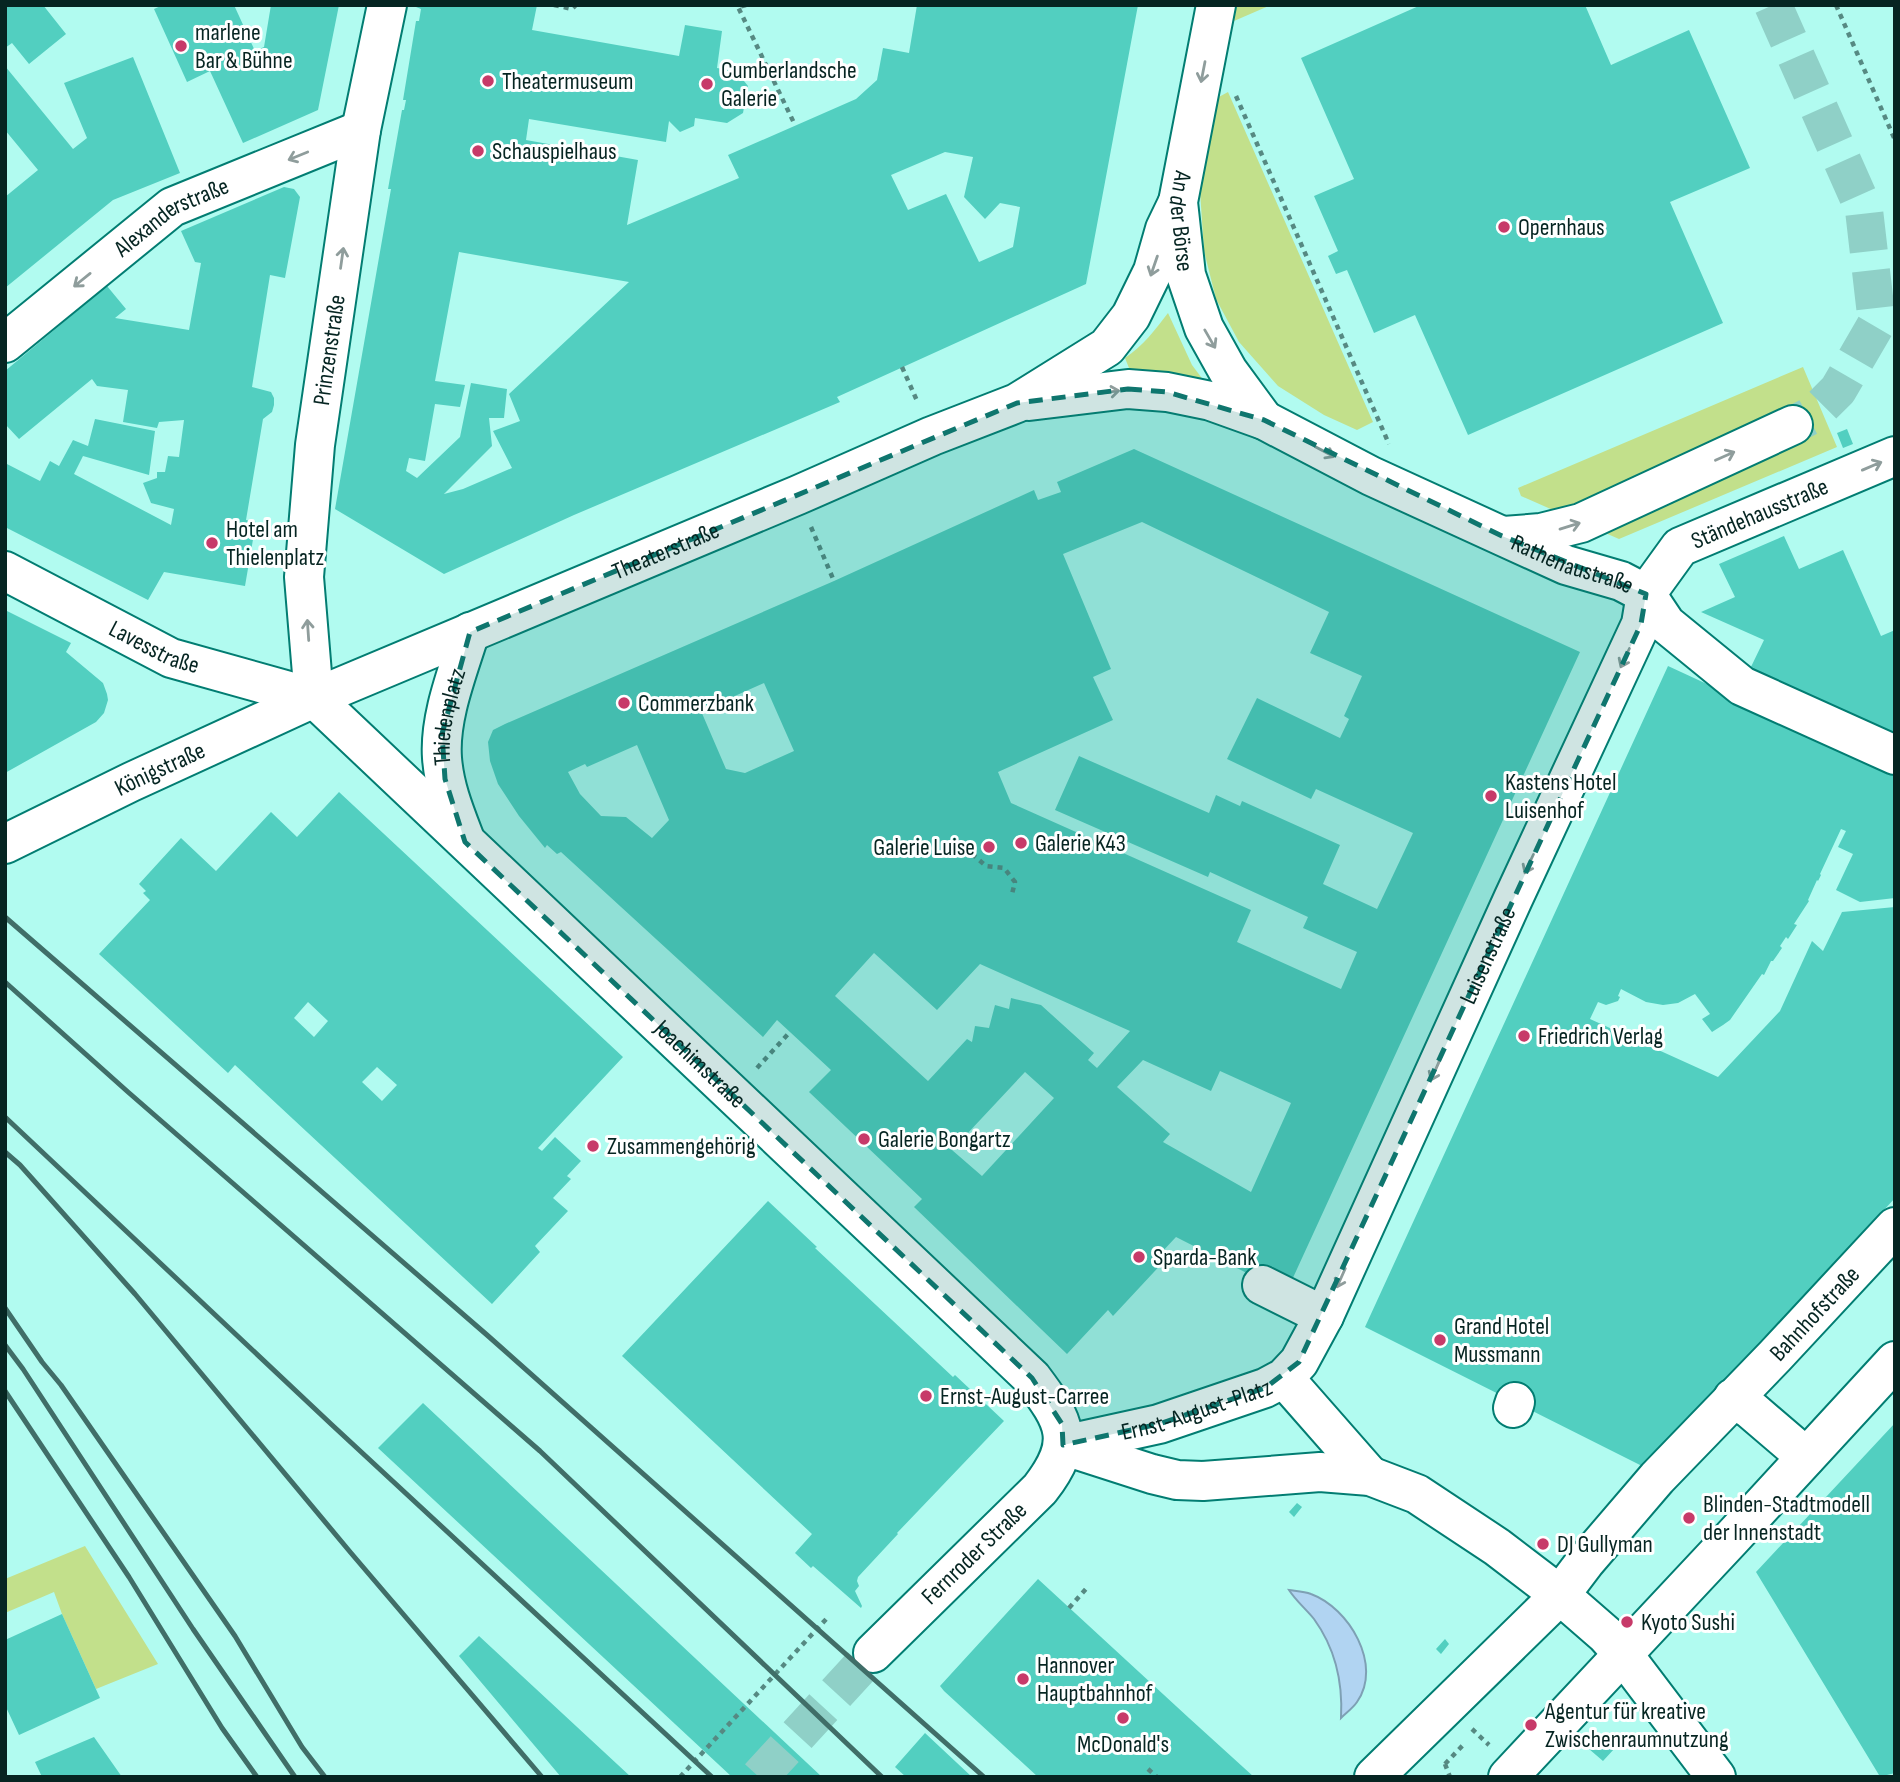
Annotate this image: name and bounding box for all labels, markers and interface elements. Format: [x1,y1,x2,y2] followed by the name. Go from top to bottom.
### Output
[195,18,293,75] place label: marlene Bar & Bühne
[173,38,189,54] marker: marlene Bar & Bühne
[721,56,857,113] place label: Cumberlandsche Galerie
[1196,60,1209,83] one-way arrow
[502,67,634,96] place label: Theatermuseum
[480,73,496,89] marker: Theatermuseum
[699,76,715,92] marker: Cumberlandsche Galerie
[492,137,617,166] place label: Schauspielhaus
[470,143,486,159] marker: Schauspielhaus
[288,150,309,163] one-way arrow
[1163,168,1200,273] street label: An der Börse
[108,171,233,264] street label: Alexanderstraße
[1518,213,1605,242] place label: Opernhaus
[1496,219,1512,235] marker: Opernhaus
[336,247,349,270] one-way arrow
[1147,254,1159,276] one-way arrow
[74,272,92,288] one-way arrow
[307,293,352,407] street label: Prinzenstraße
[1204,328,1217,349] one-way arrow
[1097,385,1120,398] one-way arrow
[1314,446,1335,459] one-way arrow
[1714,449,1735,462] one-way arrow
[1861,459,1883,472] one-way arrow
[1687,472,1833,556] street label: Ständehausstraße
[226,515,324,572] place label: Hotel am Thielenplatz
[608,516,724,586] street label: Theaterstraße
[1558,519,1580,531] one-way arrow
[1507,528,1639,600] street label: Rathenaustraße
[204,535,220,551] marker: Hotel am Thielenplatz
[104,614,203,680] street label: Lavesstraße
[301,619,314,641] one-way arrow
[1618,647,1631,668] one-way arrow
[428,665,472,767] street label: Thielenplatz
[638,689,754,718] place label: Commerzbank
[616,695,632,711] marker: Commerzbank
[110,736,210,803] street label: Königstraße
[1505,768,1616,825] place label: Kastens Hotel Luisenhof
[1483,788,1499,804] marker: Kastens Hotel Luisenhof
[1035,829,1126,858] place label: Galerie K43
[873,833,975,862] place label: Galerie Luise
[1013,835,1029,851] marker: Galerie K43
[981,839,997,855] marker: Galerie Luise
[1522,853,1535,874] one-way arrow
[1453,902,1522,1009] street label: Luisenstraße
[647,1013,752,1114] street label: Joachimstraße
[1538,1022,1663,1051] place label: Friedrich Verlag
[1516,1028,1532,1044] marker: Friedrich Verlag
[1428,1060,1441,1081] one-way arrow
[878,1125,1011,1154] place label: Galerie Bongartz
[856,1131,872,1147] marker: Galerie Bongartz
[607,1132,756,1161] place label: Zusammengehörig
[585,1138,601,1154] marker: Zusammengehörig
[1153,1243,1256,1272] place label: Sparda-Bank
[1131,1249,1147,1265] marker: Sparda-Bank
[1764,1260,1866,1367] street label: Bahnhofstraße
[1334,1267,1347,1289] one-way arrow
[1454,1312,1549,1369] place label: Grand Hotel Mussmann
[1432,1332,1448,1348] marker: Grand Hotel Mussmann
[1119,1373,1277,1447] street label: Ernst-August-Platz
[940,1382,1109,1411] place label: Ernst-August-Carree
[918,1388,934,1404] marker: Ernst-August-Carree
[1703,1490,1870,1547] place label: Blinden-Stadtmodell der Innenstadt
[916,1496,1033,1611] street label: Fernroder Straße
[1681,1510,1697,1526] marker: Blinden-Stadtmodell der Innenstadt
[1557,1530,1653,1559] place label: DJ Gullyman
[1535,1536,1551,1552] marker: DJ Gullyman
[1641,1608,1735,1637] place label: Kyoto Sushi
[1619,1614,1635,1630] marker: Kyoto Sushi
[1037,1651,1154,1708] place label: Hannover Hauptbahnhof
[1015,1671,1031,1687] marker: Hannover Hauptbahnhof
[1544,1697,1728,1754] place label: Agentur für kreative Zwischenraumnutzung
[1115,1710,1131,1726] marker: McDonald's
[1523,1717,1539,1733] marker: Agentur für kreative Zwischenraumnutzung
[1077,1730,1169,1759] place label: McDonald's

